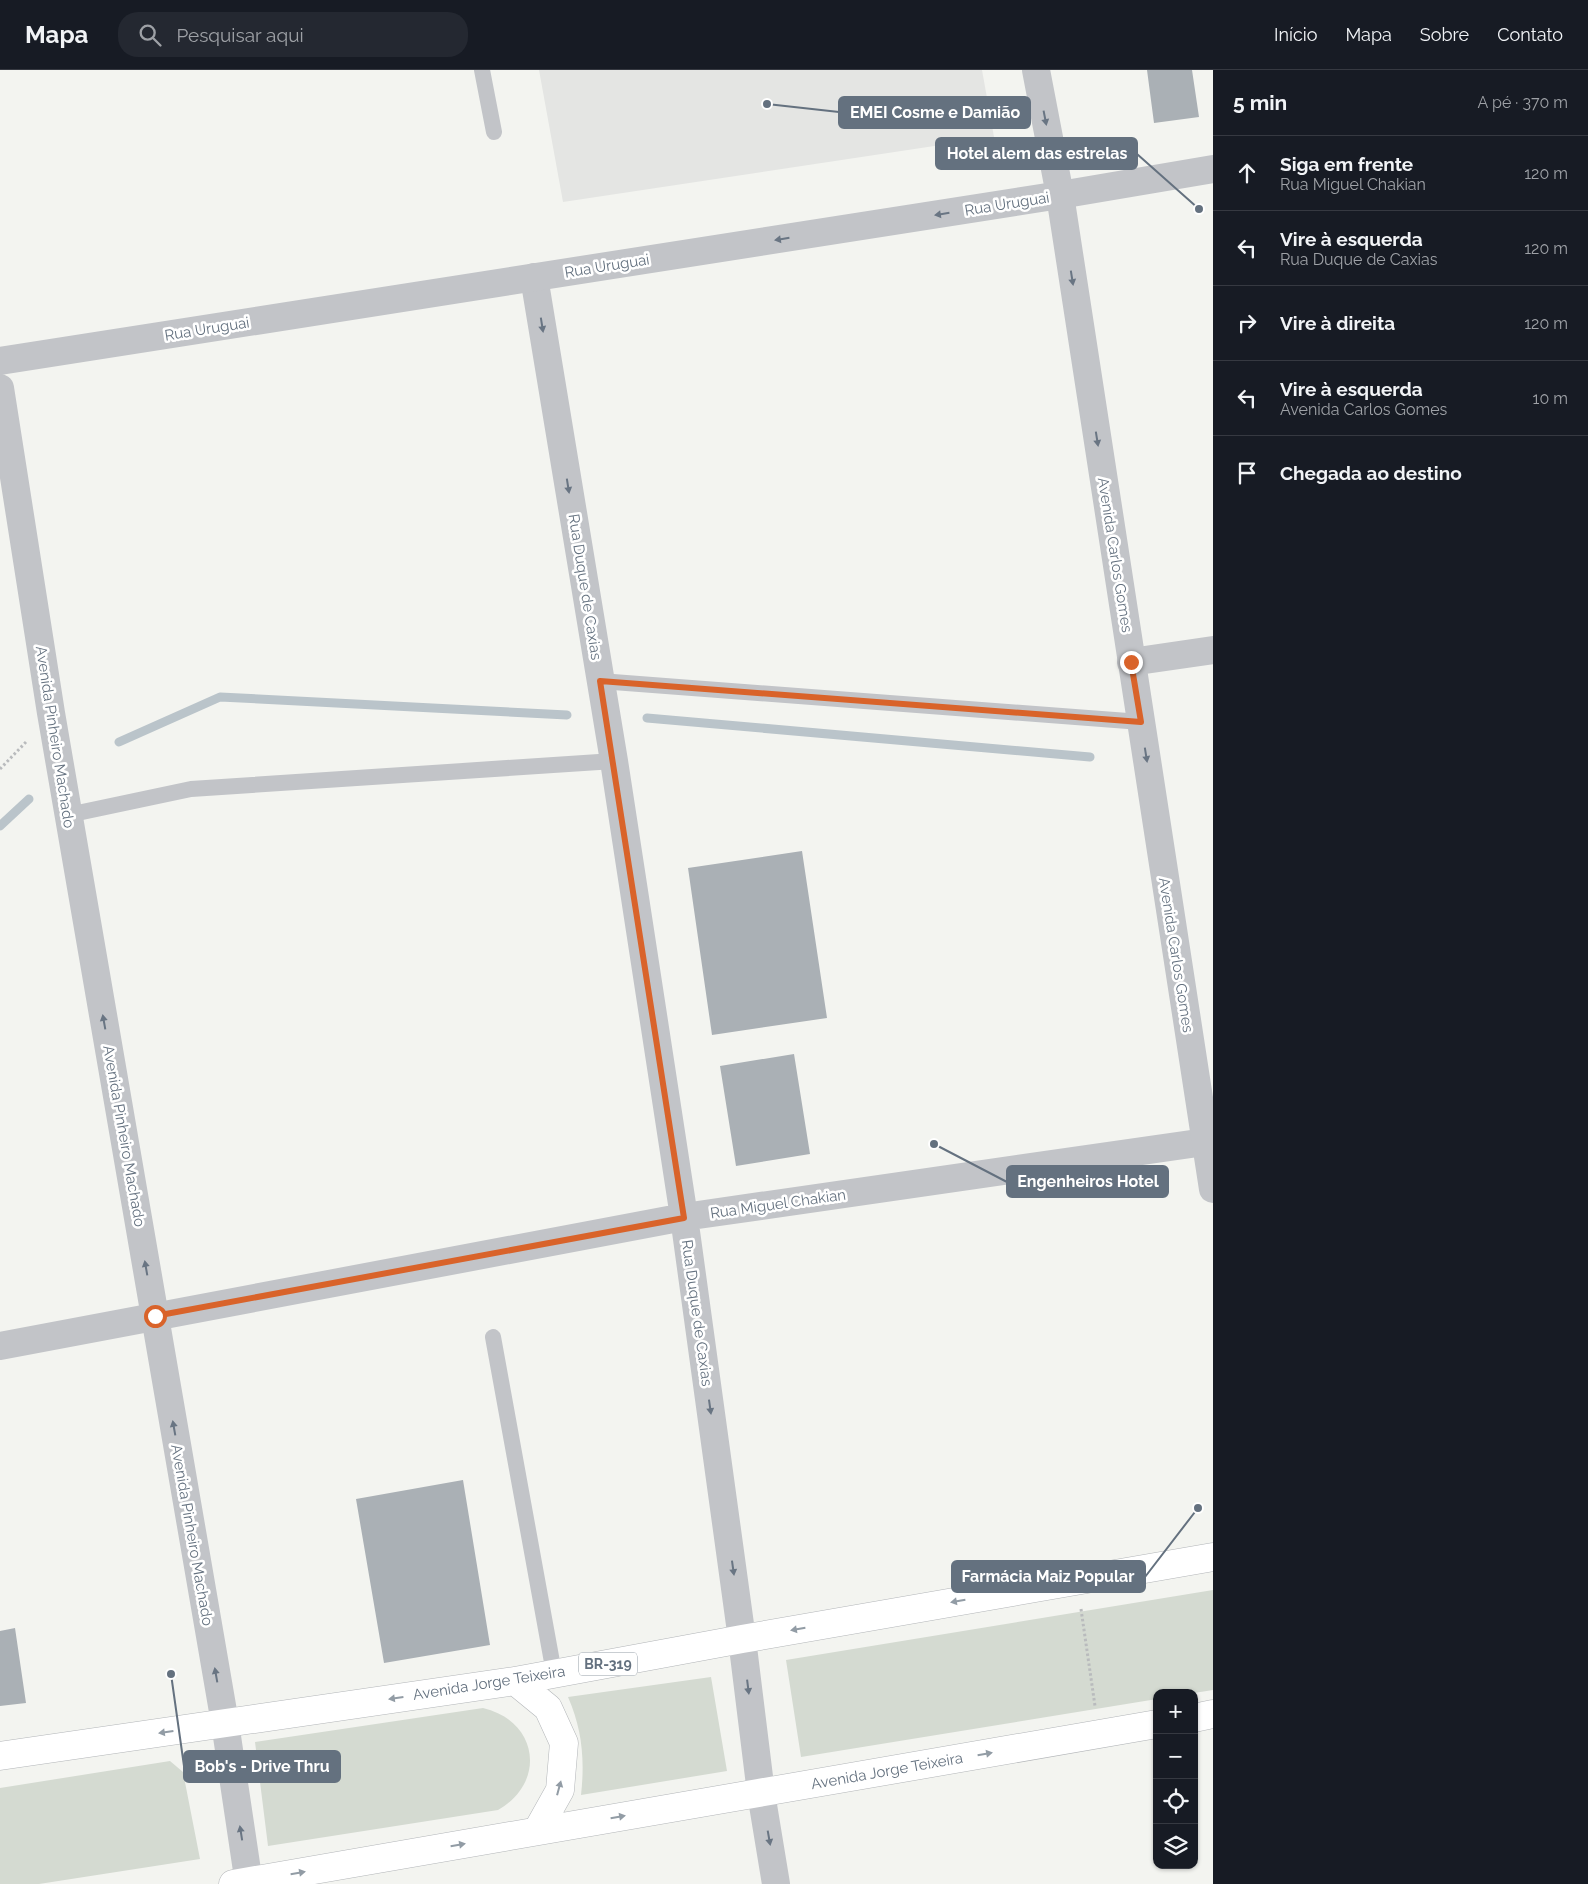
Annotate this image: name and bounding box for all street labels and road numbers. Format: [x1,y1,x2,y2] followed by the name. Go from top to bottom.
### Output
[963,188,1051,220] street label: Rua Uruguai
[563,250,651,282] street label: Rua Uruguai
[163,313,251,345] street label: Rua Uruguai
[1094,476,1136,634] street label: Avenida Carlos Gomes
[565,513,605,661] street label: Rua Duque de Caxias
[32,645,78,829] street label: Avenida Pinheiro Machado
[1155,876,1197,1034] street label: Avenida Carlos Gomes
[99,1044,149,1228] street label: Avenida Pinheiro Machado
[709,1186,847,1222] street label: Rua Miguel Chakian
[678,1239,716,1387] street label: Rua Duque de Caxias
[167,1443,217,1627] street label: Avenida Pinheiro Machado
[579,1652,637,1676] road number: BR-319
[412,1662,566,1704] street label: Avenida Jorge Teixeira
[810,1749,964,1793] street label: Avenida Jorge Teixeira

